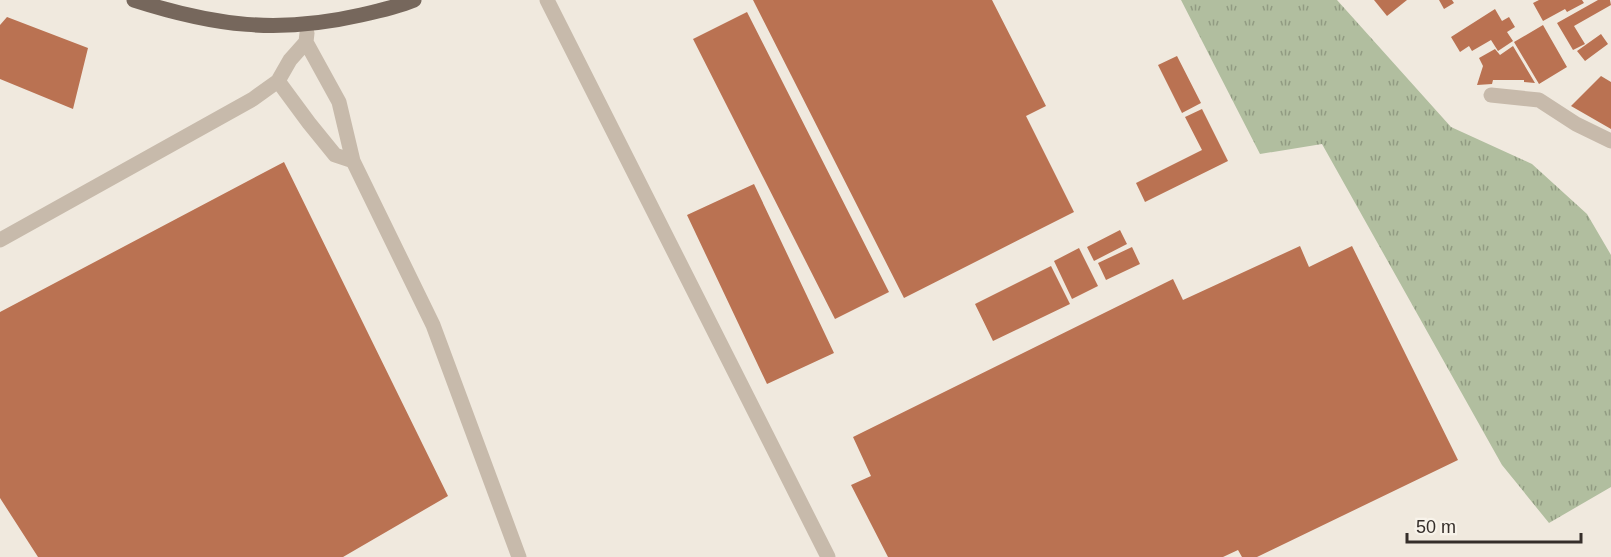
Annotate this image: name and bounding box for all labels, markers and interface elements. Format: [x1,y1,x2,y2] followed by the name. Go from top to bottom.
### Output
[1407,506,1581,544] scale bar
[1416,517,1456,537] text: 50 m

